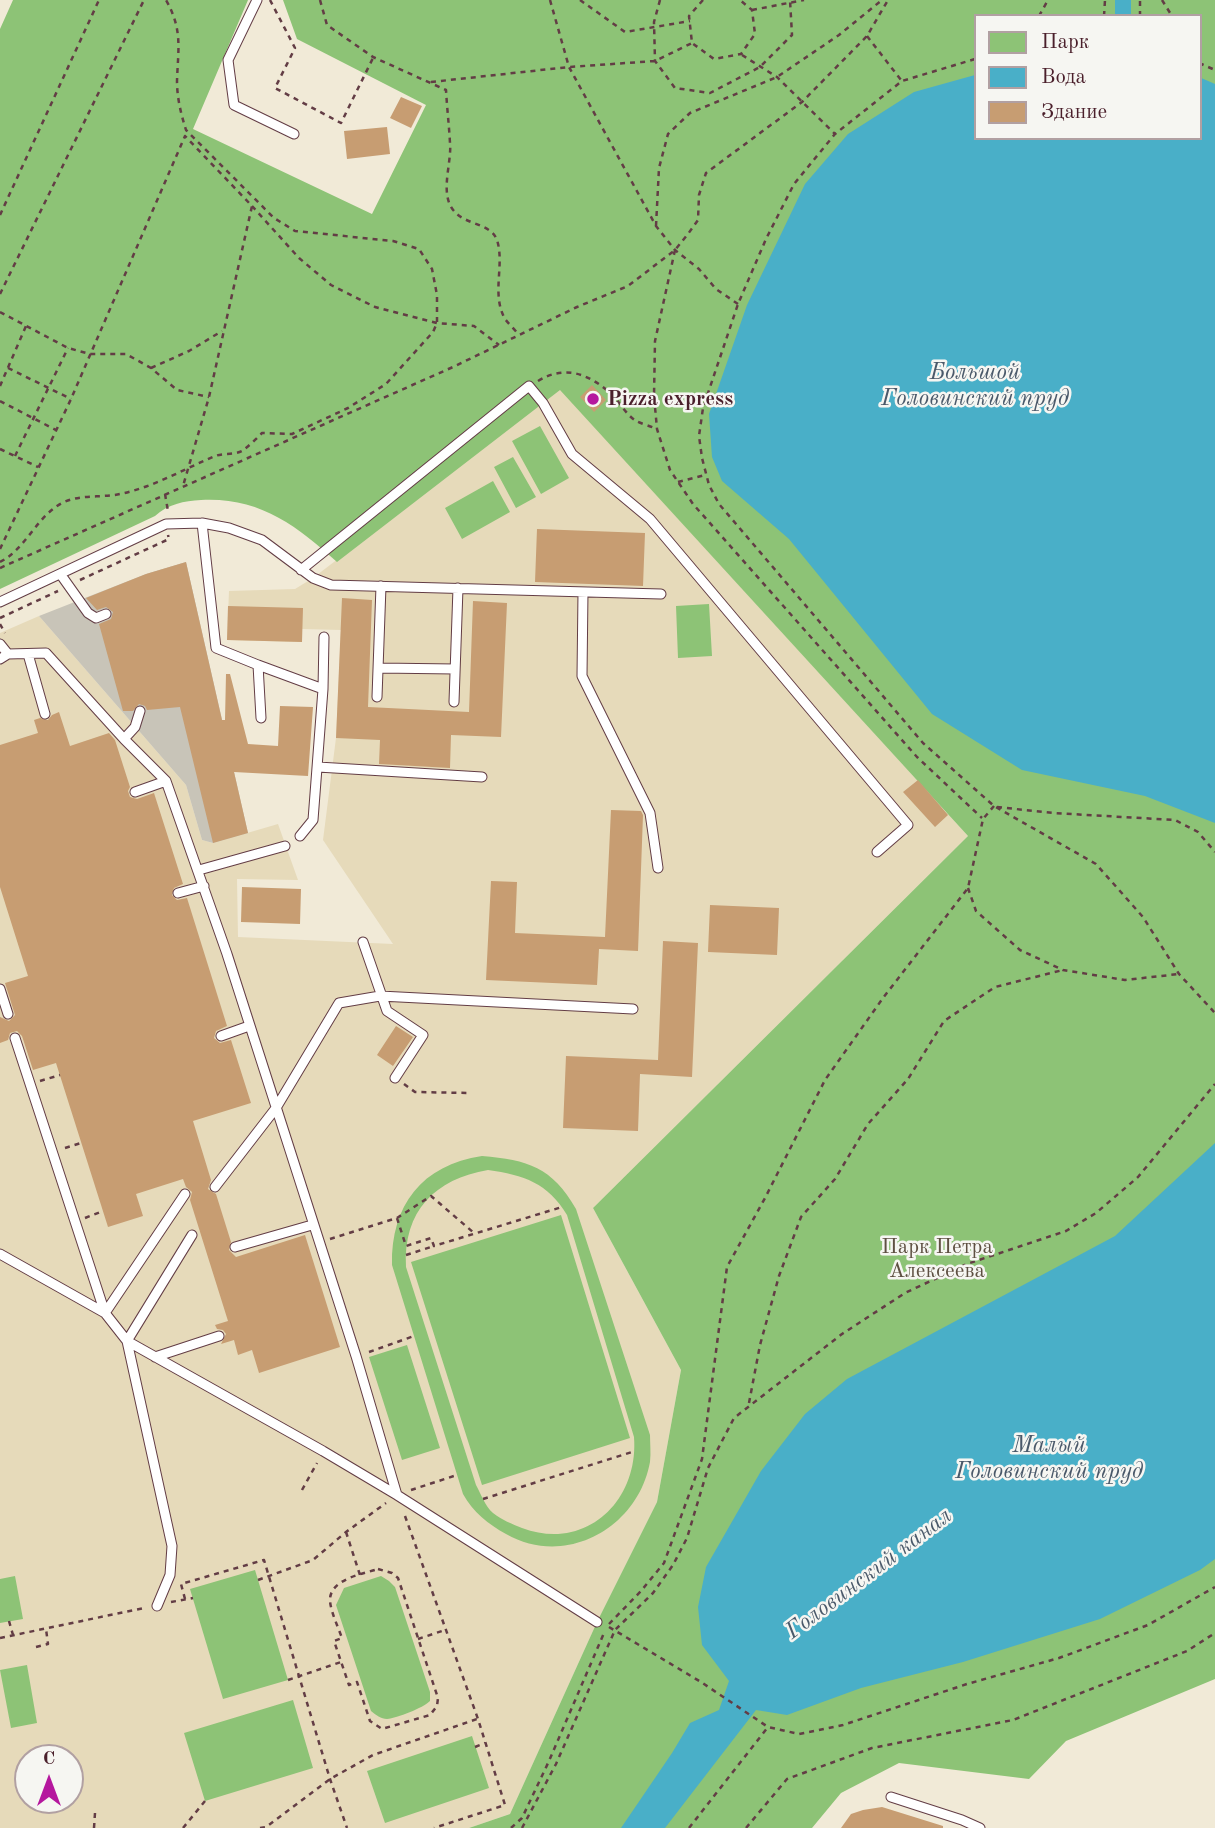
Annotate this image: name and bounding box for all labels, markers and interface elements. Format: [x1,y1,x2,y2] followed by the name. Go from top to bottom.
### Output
[974,14,1201,140] legend
[1041,32,1089,53] text: Парк
[1041,67,1086,88] text: Вода
[1041,102,1107,123] text: Здание
[881,359,1069,413] water label: Большой Головинский пруд
[607,386,733,412] place label: Pizza express
[585,391,601,407] marker: Pizza express
[881,1234,993,1284] park label: Парк Петра Алексеева
[955,1432,1143,1486] water label: Малый Головинский пруд
[780,1502,958,1646] water label: Головинский канал
[14,1744,84,1814] north arrow
[43,1750,55,1769] text: С

